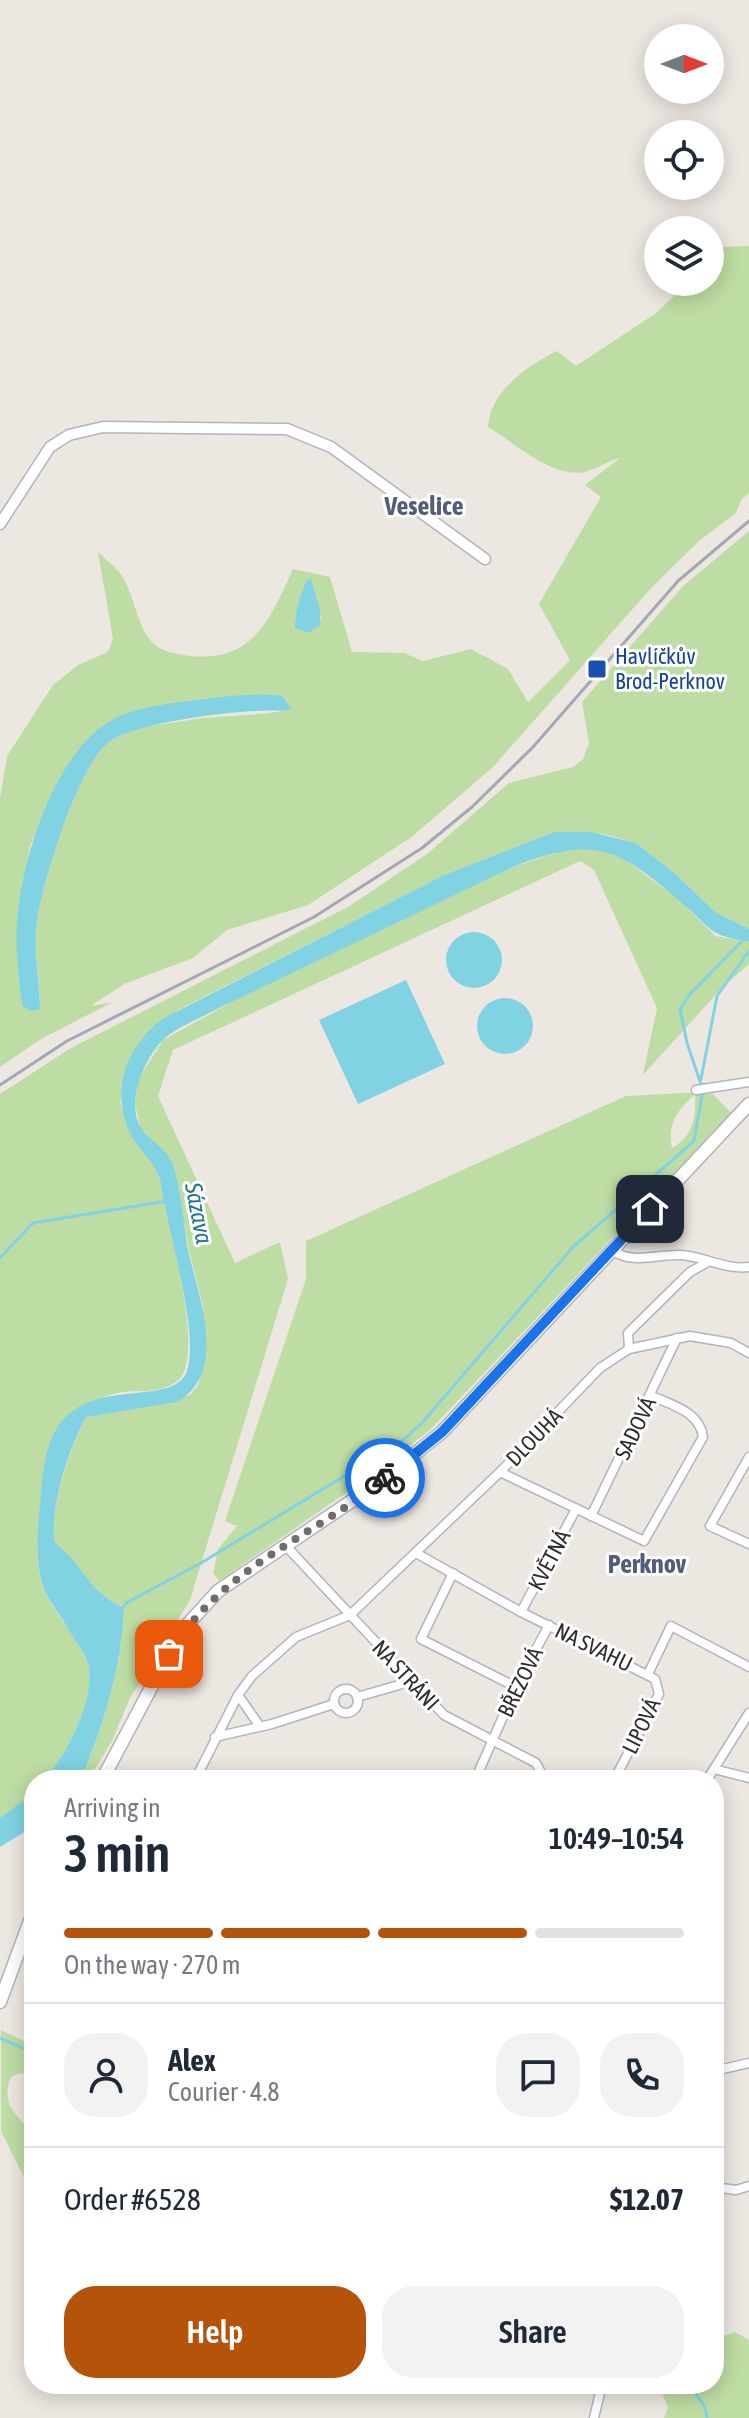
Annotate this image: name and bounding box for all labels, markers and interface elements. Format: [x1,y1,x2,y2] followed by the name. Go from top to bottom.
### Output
[644,24,724,104] north arrow
[644,24,724,296] map controls
[644,120,724,200] button: locate
[644,216,724,296] button: layers
[383,491,464,521] district label: Veselice
[615,643,725,694] place label: Havlíčkův Brod-Perknov
[586,658,608,680] marker: Havlíčkův Brod-Perknov
[616,1175,684,1243] pin
[180,1179,218,1246] water label: Sázava
[628,1187,672,1231] icon: home
[609,1392,661,1463] street label: SADOVÁ
[500,1403,568,1471] street label: DLOUHÁ
[345,1438,425,1518] courier
[363,1456,407,1500] icon: bike
[522,1525,576,1595] street label: KVĚTNÁ
[608,1549,687,1579] district label: Perknov
[551,1617,637,1677] street label: NA SVAHU
[135,1620,203,1688] pin
[147,1632,191,1676] icon: bag
[367,1635,445,1715] street label: NA STRÁNI
[492,1643,548,1721] street label: BŘEZOVÁ
[616,1694,666,1758] street label: LIPOVÁ
[64,1793,161,1823] text: Arriving in
[549,1821,684,1855] text: 10:49–10:54
[64,1823,170,1883] text: 3 min
[64,1950,241,1980] text: On the way · 270 m
[64,2033,148,2117] button: person
[496,2033,580,2117] button: chat
[600,2033,684,2117] button: phone
[168,2043,216,2077] text: Alex
[168,2077,279,2107] text: Courier · 4.8
[64,2182,201,2216] text: Order #6528
[610,2182,684,2216] text: $12.07
[64,2286,366,2378] button: Help
[382,2286,684,2378] button: Share

